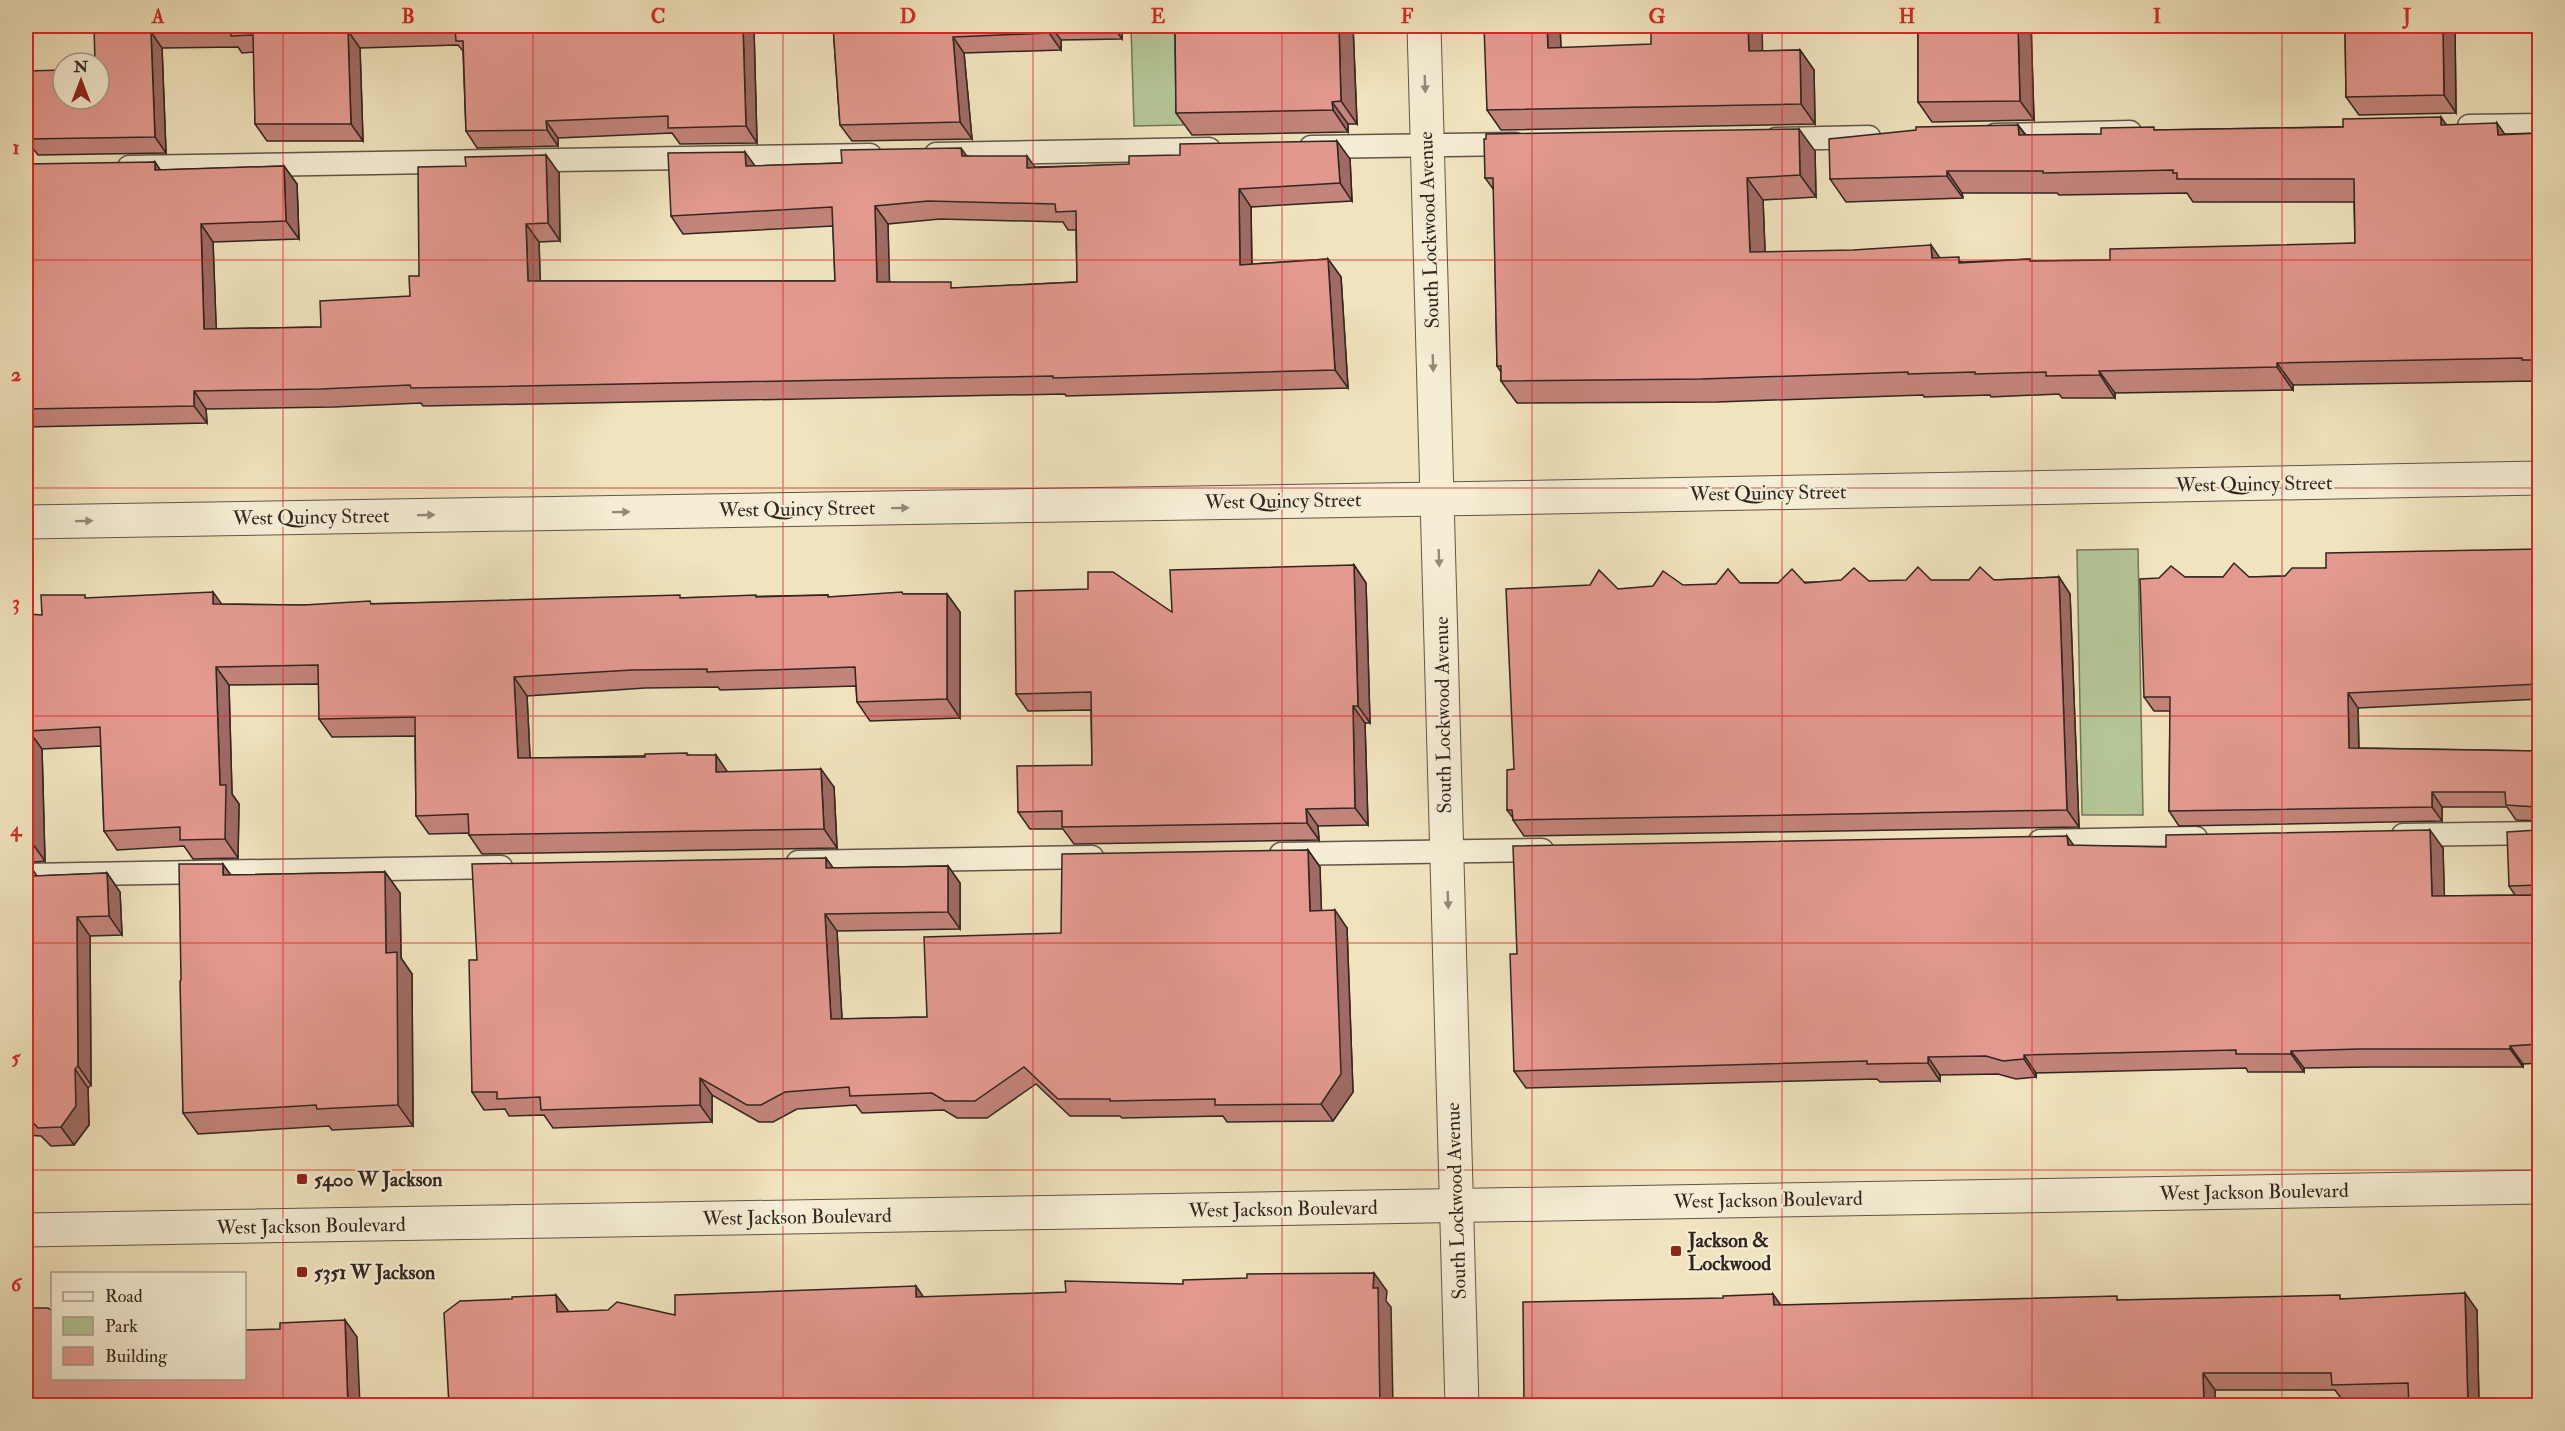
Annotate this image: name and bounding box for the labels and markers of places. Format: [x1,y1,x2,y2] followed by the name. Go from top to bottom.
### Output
[314,1167,443,1192] place label: 5400 W Jackson
[295,1172,309,1186] marker: 5400 W Jackson
[1687,1228,1771,1276] place label: Jackson & Lockwood
[1669,1244,1683,1258] marker: Jackson & Lockwood
[314,1260,436,1285] place label: 5351 W Jackson
[295,1265,309,1279] marker: 5351 W Jackson

